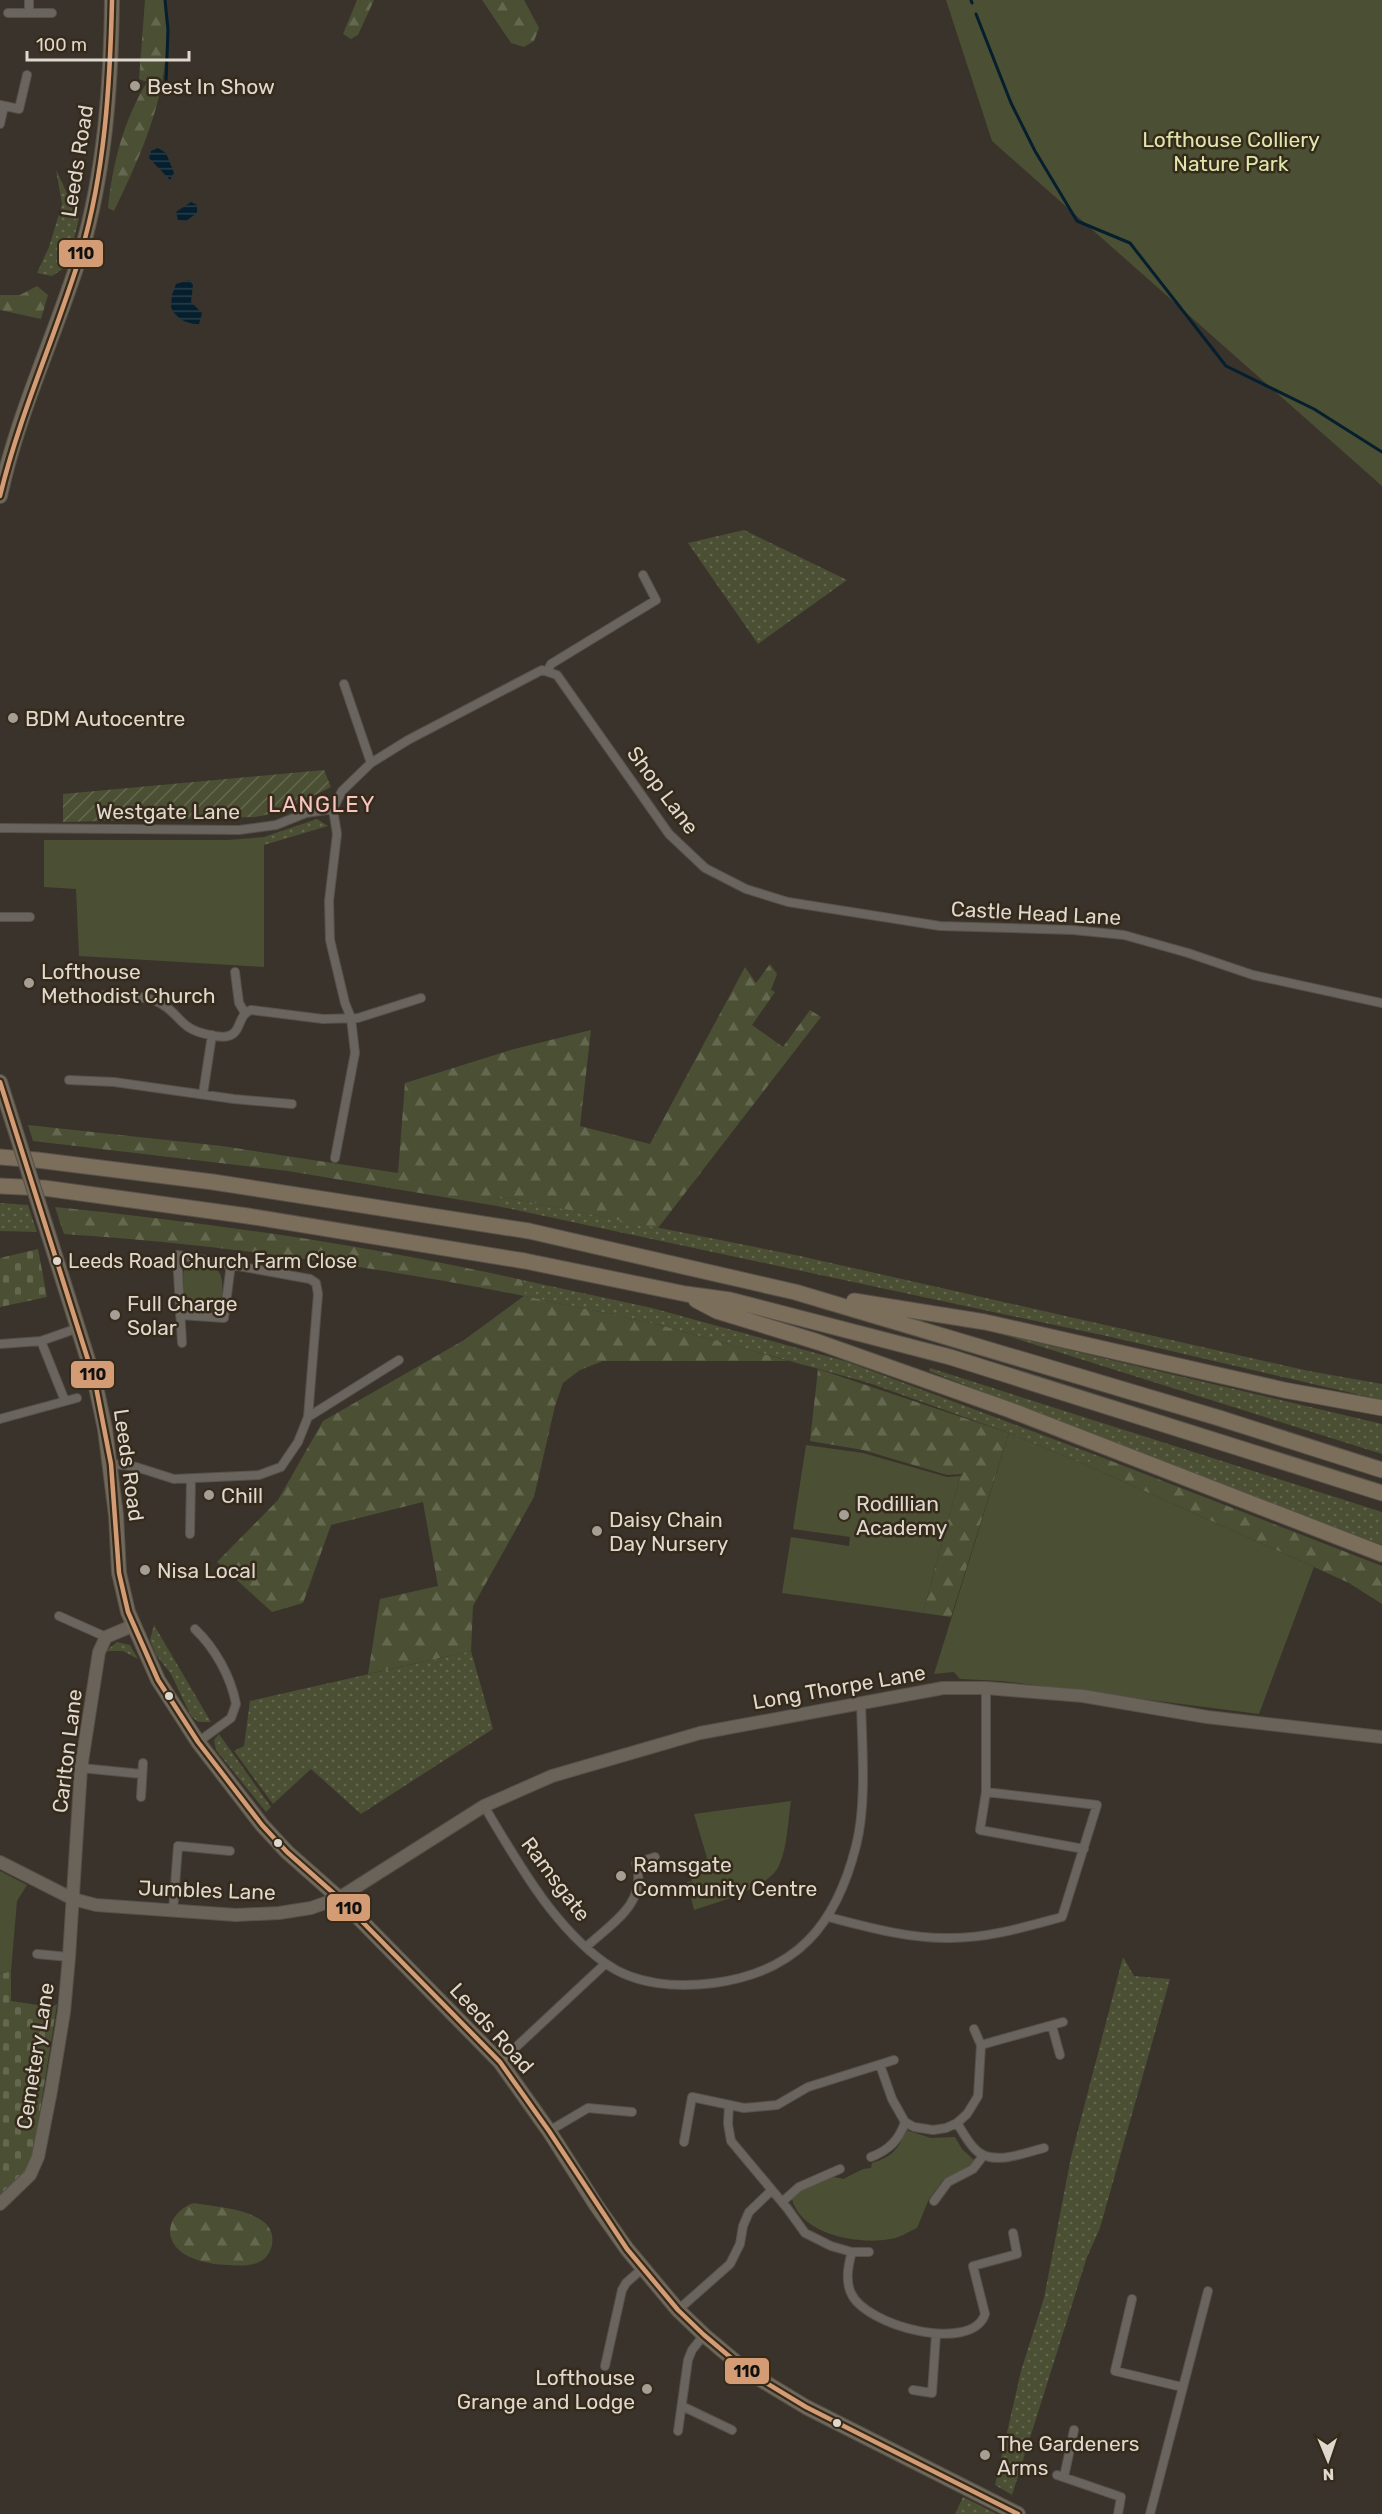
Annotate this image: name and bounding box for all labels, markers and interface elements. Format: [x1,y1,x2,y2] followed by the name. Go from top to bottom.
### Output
[27,24,189,62] scale bar
[36,34,87,56] text: 100 m
[147,74,275,99] place label: Best In Show
[128,79,142,93] marker: Best In Show
[56,103,98,219] street label: Leeds Road
[1142,127,1320,176] park label: Lofthouse Colliery Nature Park
[58,239,104,268] line badge: 110
[68,244,95,263] text: 110
[25,706,185,731] place label: BDM Autocentre
[6,711,20,725] marker: BDM Autocentre
[622,741,704,839] street label: Shop Lane
[268,791,376,818] district label: LANGLEY
[96,799,240,824] street label: Westgate Lane
[950,896,1122,930] street label: Castle Head Lane
[41,959,216,1008] place label: Lofthouse Methodist Church
[22,976,36,990] marker: Lofthouse Methodist Church
[68,1249,357,1273] place label: Leeds Road Church Farm Close
[51,1255,63,1267] marker: Leeds Road Church Farm Close
[127,1291,237,1340] place label: Full Charge Solar
[108,1308,122,1322] marker: Full Charge Solar
[70,1360,115,1389] line badge: 110
[80,1365,107,1384] text: 110
[109,1407,149,1523] street label: Leeds Road
[221,1483,263,1508] place label: Chill
[202,1488,216,1502] marker: Chill
[856,1491,948,1540] place label: Rodillian Academy
[609,1507,729,1556] place label: Daisy Chain Day Nursery
[837,1508,851,1522] marker: Rodillian Academy
[590,1524,604,1538] marker: Daisy Chain Day Nursery
[157,1558,256,1583] place label: Nisa Local
[138,1563,152,1577] marker: Nisa Local
[750,1659,928,1715] street label: Long Thorpe Lane
[47,1688,87,1814] street label: Carlton Lane
[163,1690,175,1702] unlabelled marker
[516,1832,596,1926] street label: Ramsgate
[272,1837,284,1849] unlabelled marker
[633,1852,817,1901] place label: Ramsgate Community Centre
[614,1869,628,1883] marker: Ramsgate Community Centre
[138,1875,276,1905] street label: Jumbles Lane
[326,1893,371,1922] line badge: 110
[336,1899,363,1918] text: 110
[445,1978,539,2078] street label: Leeds Road
[11,1981,59,2131] street label: Cemetery Lane
[724,2357,770,2385] line badge: 110
[734,2362,761,2381] text: 110
[457,2365,635,2414] place label: Lofthouse Grange and Lodge
[640,2382,654,2396] marker: Lofthouse Grange and Lodge
[831,2417,843,2429] unlabelled marker
[1298,2430,1358,2490] north arrow
[997,2431,1140,2480] place label: The Gardeners Arms
[978,2448,992,2462] marker: The Gardeners Arms
[1322,2465,1335,2484] text: N

